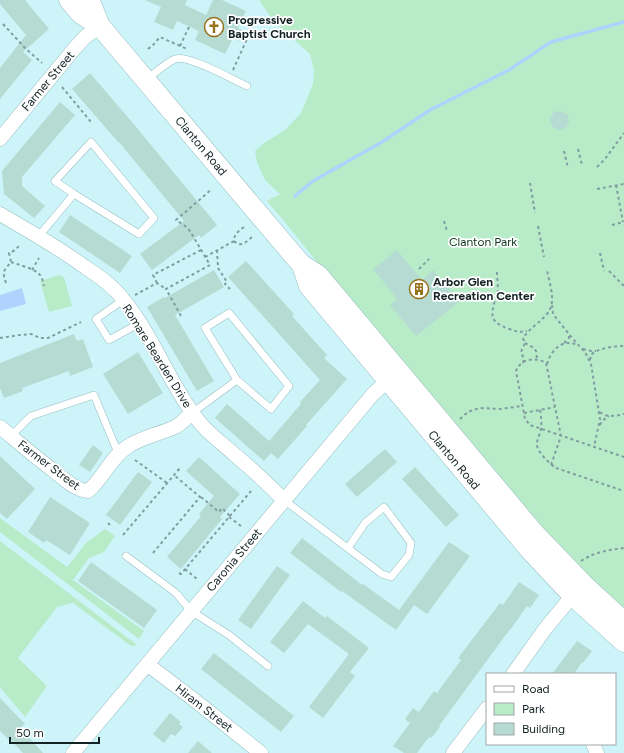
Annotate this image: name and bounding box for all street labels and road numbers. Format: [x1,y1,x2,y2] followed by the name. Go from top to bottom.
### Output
[19,48,77,114] street label: Farmer Street
[172,114,230,178] street label: Clanton Road
[119,302,195,411] street label: Romare Bearden Drive
[425,428,483,492] street label: Clanton Road
[15,437,83,493] street label: Farmer Street
[204,525,265,594] street label: Caronia Street
[173,681,236,735] street label: Hiram Street

